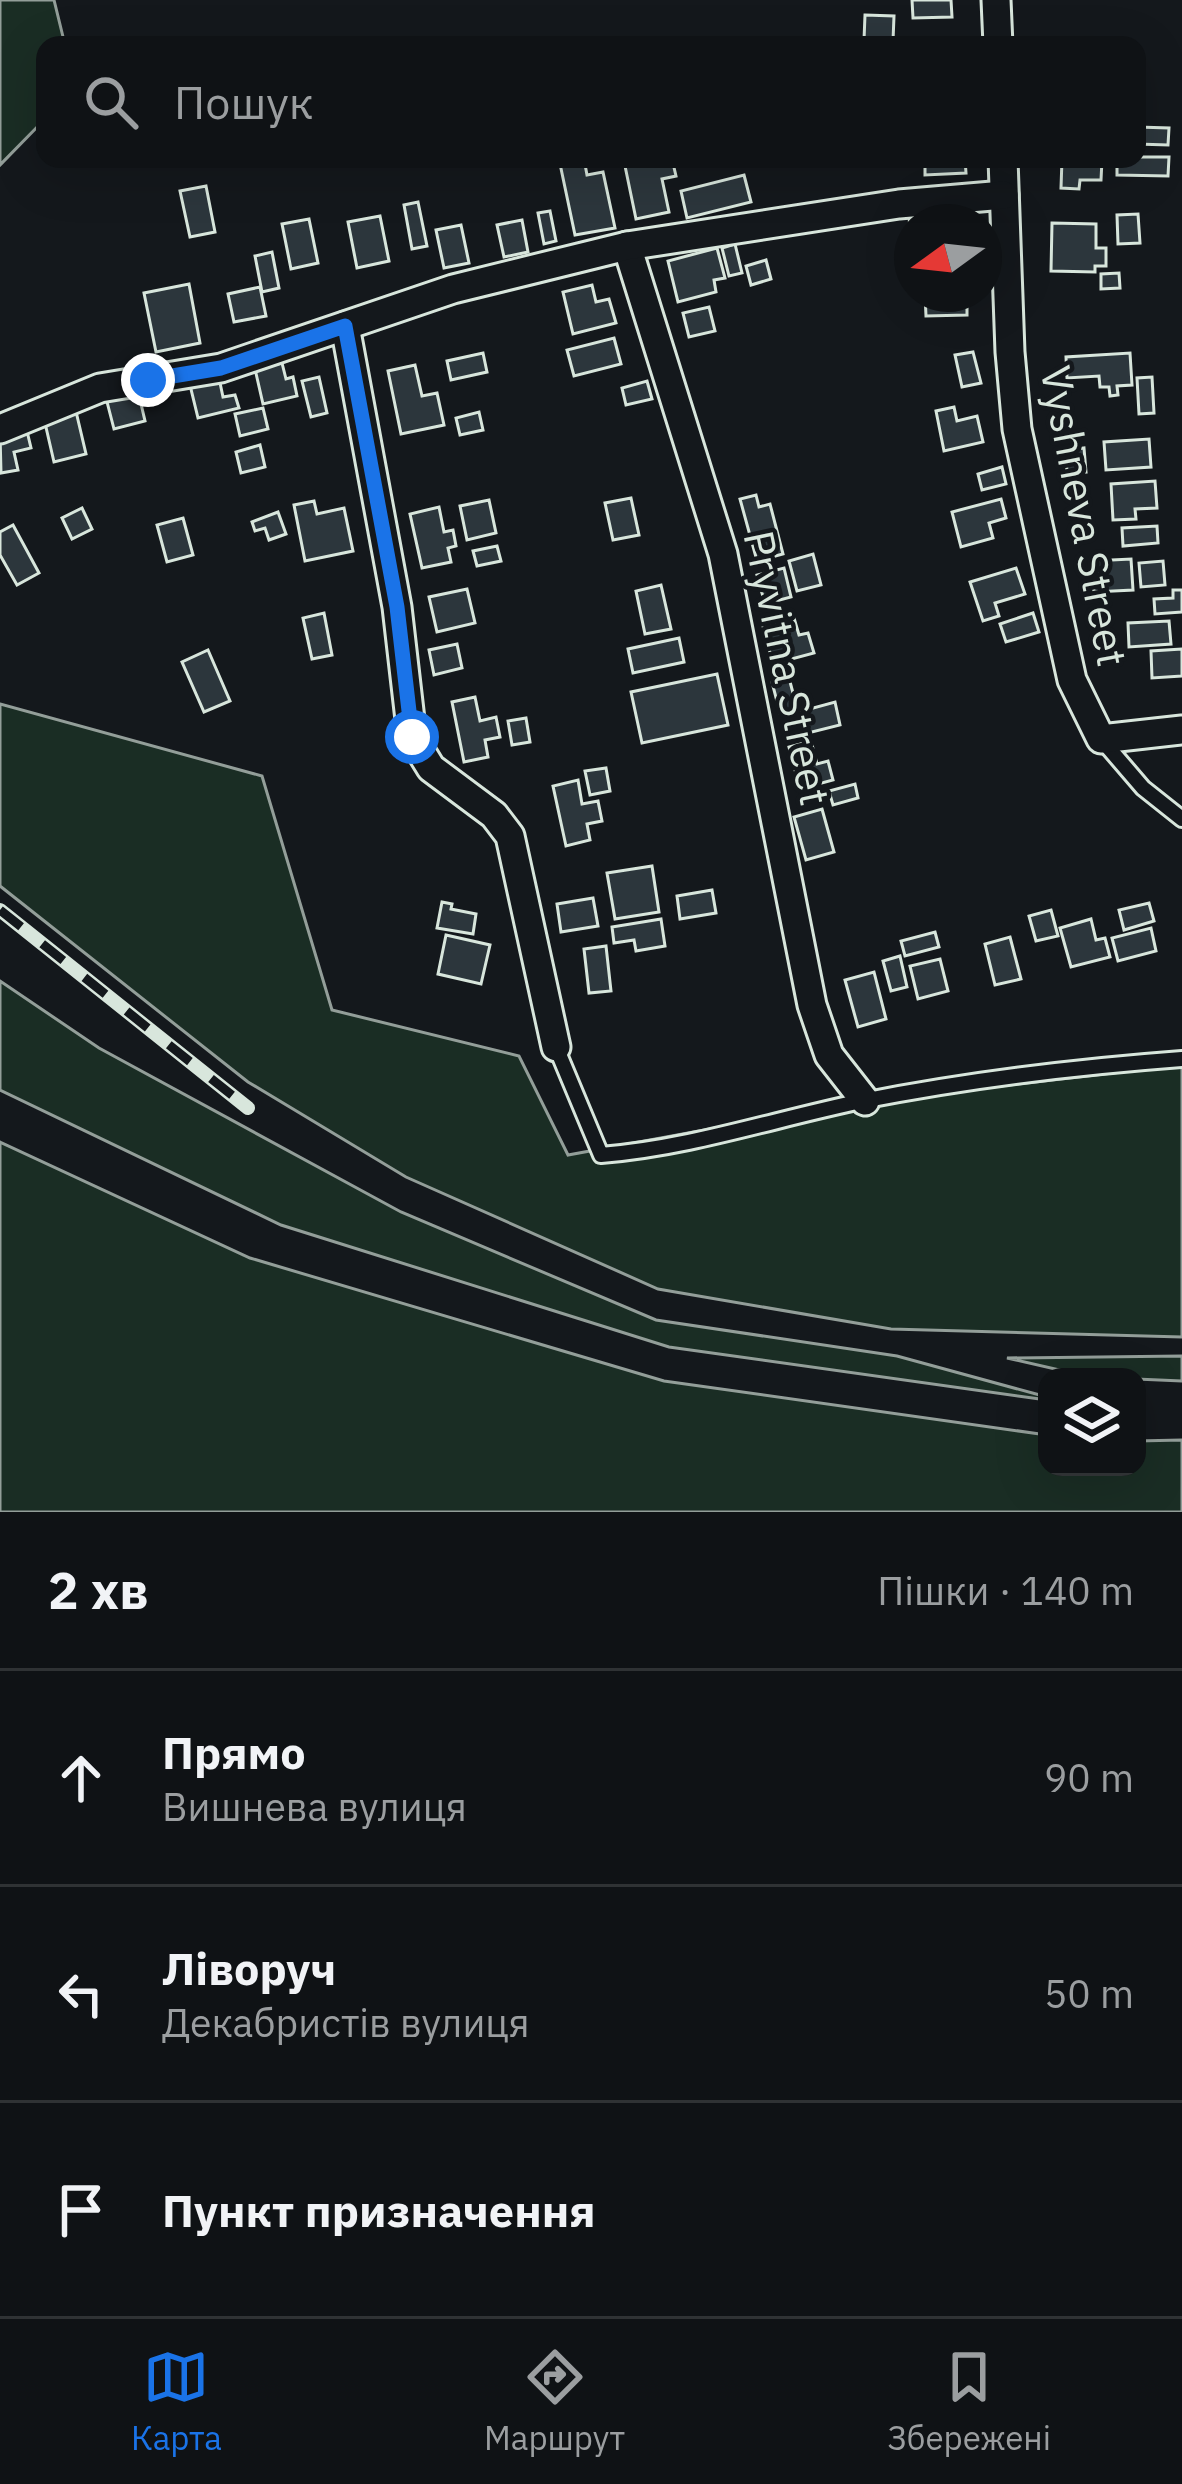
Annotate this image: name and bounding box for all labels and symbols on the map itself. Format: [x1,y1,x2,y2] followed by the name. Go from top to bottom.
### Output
[894,204,1002,312] north arrow
[121,353,175,407] route end
[1028,361,1141,671] street label: Vyshneva Street
[732,526,843,810] street label: Pryvitna Street
[385,710,439,764] route start

